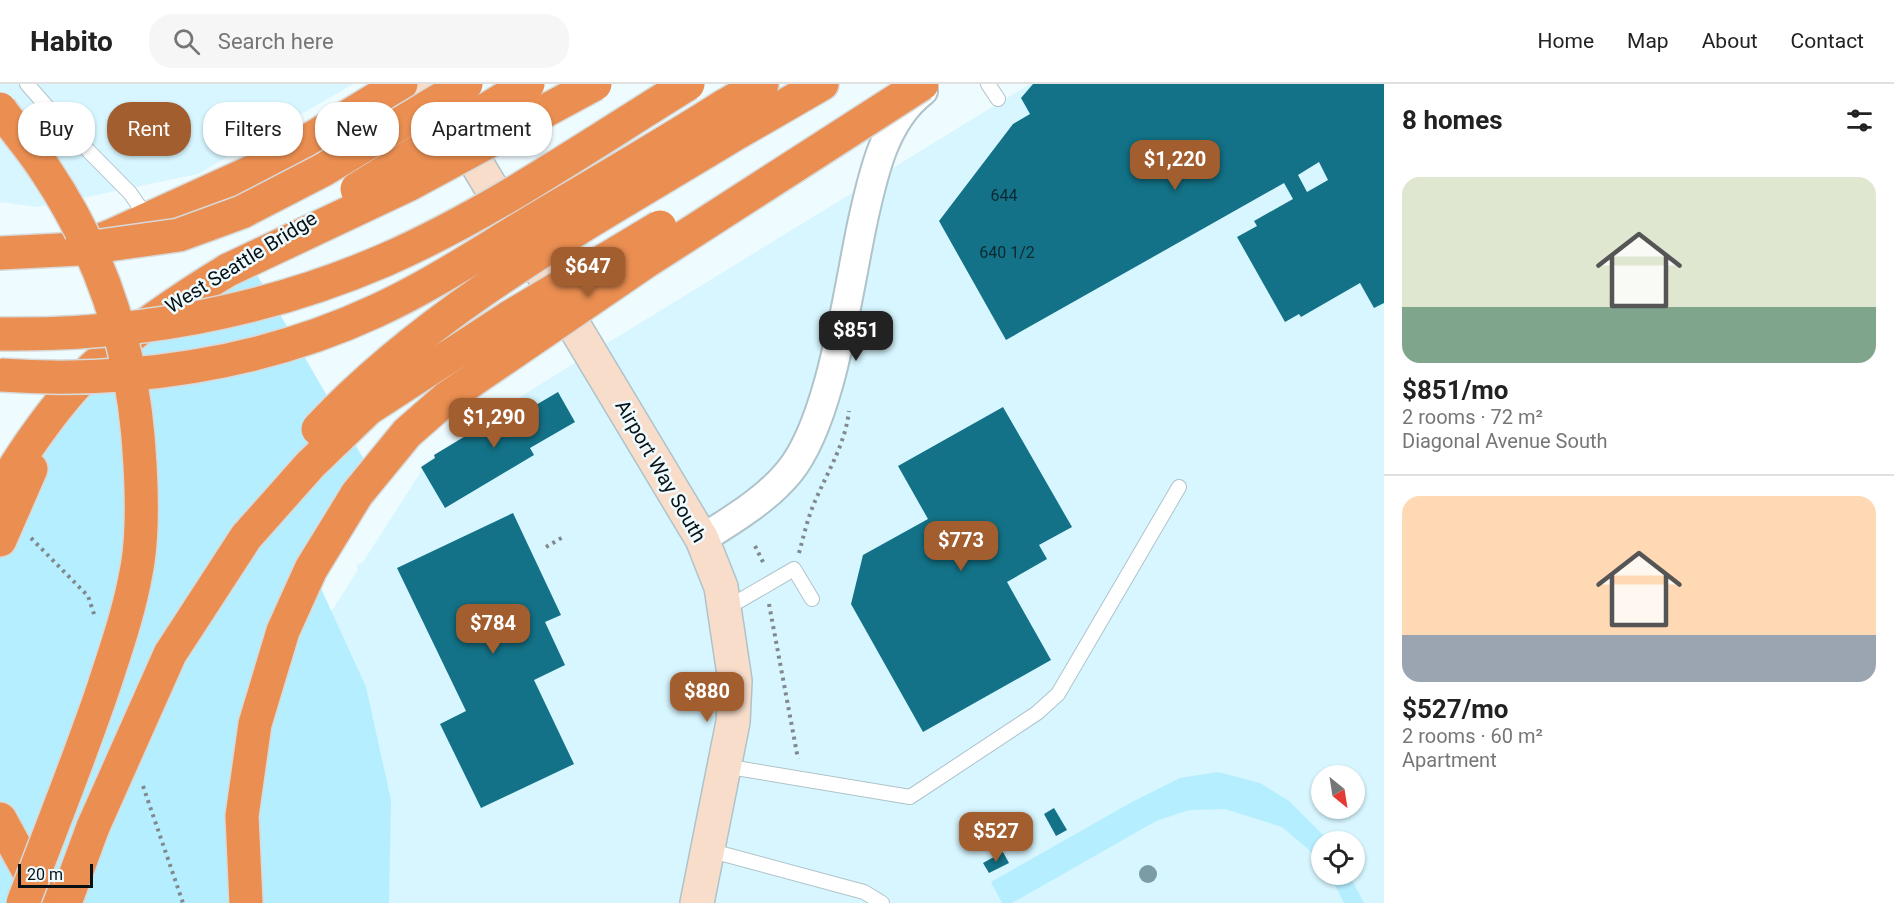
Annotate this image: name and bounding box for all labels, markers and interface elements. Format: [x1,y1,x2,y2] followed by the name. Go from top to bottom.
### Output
[149,14,569,68] search box
[30,25,113,58] text: Habito
[170,25,203,58] icon: search
[218,29,334,54] text: Search here
[1538,29,1594,53] text: Home
[1627,29,1669,53] text: Map
[1702,29,1758,53] text: About
[1791,29,1864,53] text: Contact
[18,102,95,156] chip: Buy
[107,102,191,156] chip: Rent
[203,102,303,156] chip: Filters
[315,102,399,156] chip: New
[411,102,552,156] chip: Apartment
[1843,104,1876,137] icon: filters
[1402,105,1503,135] text: 8 homes
[1126,140,1224,191] pin: $1,220
[1144,147,1206,171] text: $1,220
[991,186,1017,205] house number: 644
[161,206,321,318] street label: West Seattle Bridge
[1585,216,1693,324] icon: home
[979,243,1035,262] house number: 640 1/2
[552,247,624,298] pin: $647
[565,254,611,278] text: $647
[820,311,892,362] pin: $851
[833,318,879,342] text: $851
[1402,375,1509,405] text: $851/mo
[610,395,712,547] street label: Airport Way South
[445,398,543,449] pin: $1,290
[463,405,525,429] text: $1,290
[1402,405,1543,429] text: 2 rooms · 72 m²
[1402,429,1607,453] text: Diagonal Avenue South
[925,521,997,572] pin: $773
[938,528,984,552] text: $773
[1585,535,1693,643] icon: home
[457,604,529,655] pin: $784
[470,611,516,635] text: $784
[671,672,743,723] pin: $880
[684,679,730,703] text: $880
[1402,694,1509,724] text: $527/mo
[1402,724,1543,748] text: 2 rooms · 60 m²
[1402,748,1497,772] text: Apartment
[1311,765,1365,819] north arrow
[1311,765,1365,885] map controls
[960,812,1032,863] pin: $527
[973,819,1019,843] text: $527
[1311,831,1365,885] button: locate
[18,861,93,888] scale bar
[27,865,63,884] text: 20 m

